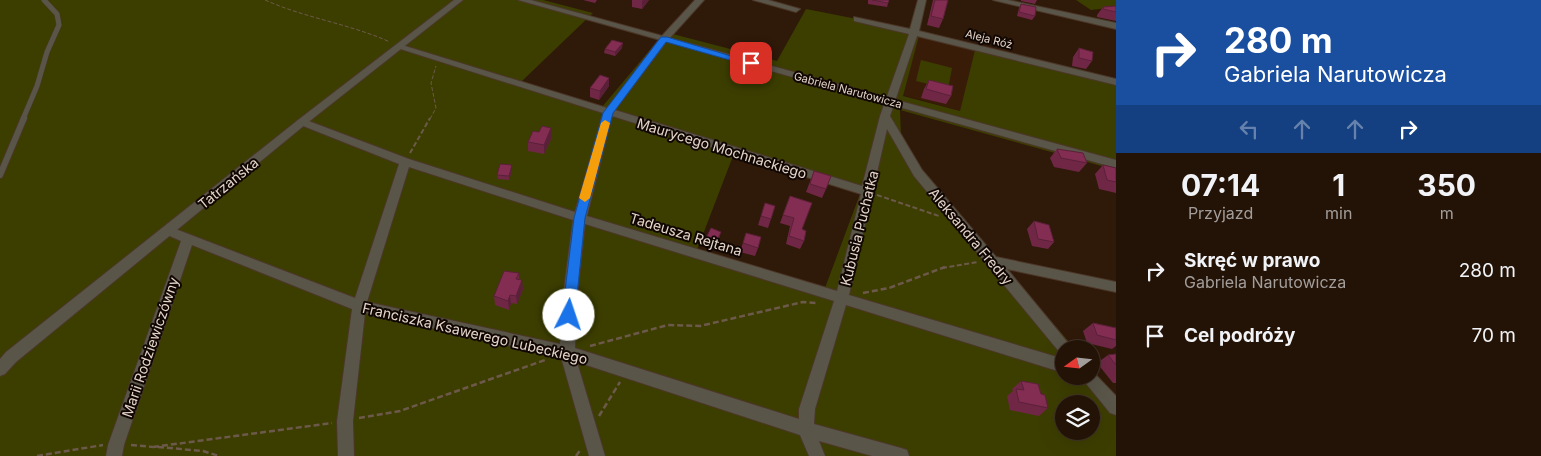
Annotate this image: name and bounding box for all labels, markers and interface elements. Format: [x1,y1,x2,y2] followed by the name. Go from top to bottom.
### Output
[1224,19,1333,61] text: 280 m
[1141,20,1206,85] icon: right
[964,26,1014,52] street label: Aleja Róż
[730,42,772,84] pin
[737,49,765,77] icon: arrive
[1224,61,1447,87] text: Gabriela Narutowicza
[792,69,904,111] street label: Gabriela Narutowicza
[635,114,809,182] street label: Maurycego Mochnackiego
[1235,115,1263,143] icon: left
[1288,115,1316,143] icon: ahead
[1341,115,1369,143] icon: ahead
[1394,115,1422,143] icon: right
[194,154,262,212] street label: Tatrzańska
[1181,167,1260,203] text: 07:14
[1332,167,1345,203] text: 1
[1417,167,1476,203] text: 350
[836,169,882,287] street label: Kubusia Puchatka
[926,184,1016,288] street label: Aleksandra Fredry
[1188,203,1253,223] text: Przyjazd
[1325,203,1352,223] text: min
[1440,203,1454,223] text: m
[628,209,744,259] street label: Tadeusza Rejtana
[1184,249,1320,272] text: Skręć w prawo
[1141,257,1169,285] icon: right
[1459,259,1516,282] text: 280 m
[1184,272,1346,292] text: Gabriela Narutowicza
[118,275,182,419] street label: Marii Rodziewiczówny
[542,288,594,340] position arrow
[361,299,589,367] street label: Franciszka Ksawerego Lubeckiego
[1141,322,1169,350] icon: arrive
[1184,324,1296,347] text: Cel podróży
[1472,324,1516,347] text: 70 m
[1055,340,1100,385] north arrow
[1055,340,1100,440] map controls
[1055,395,1100,440] button: layers

